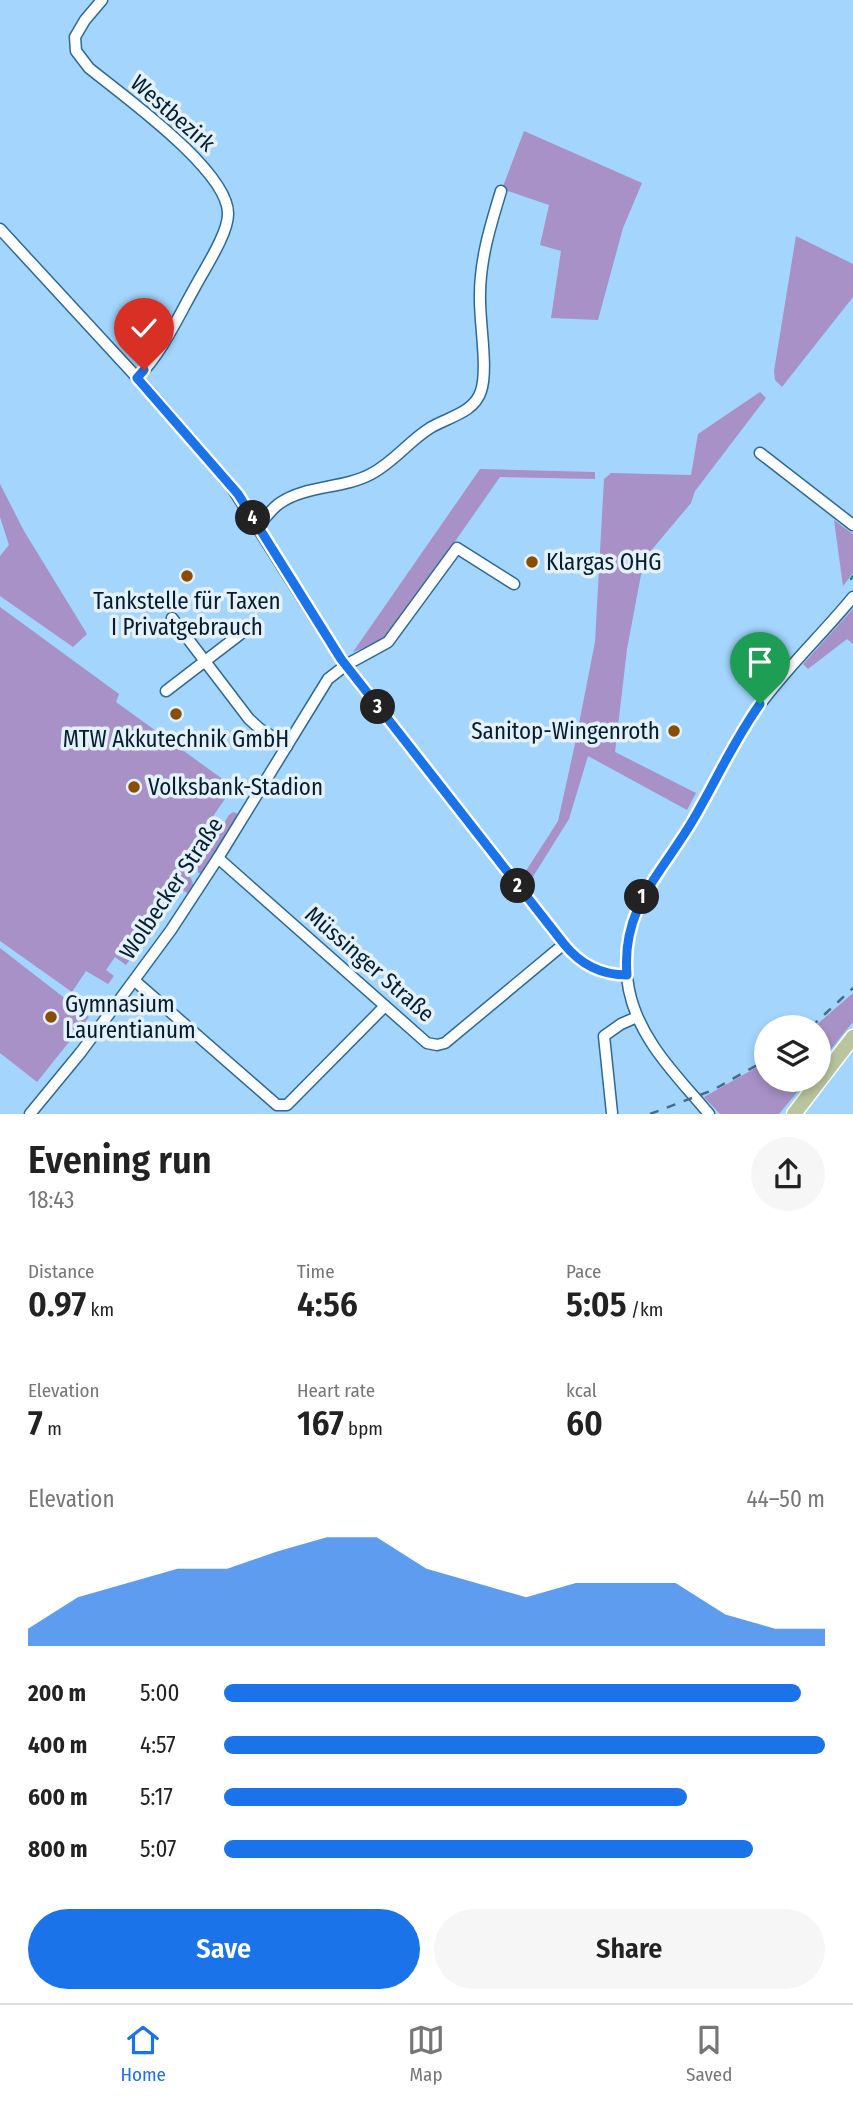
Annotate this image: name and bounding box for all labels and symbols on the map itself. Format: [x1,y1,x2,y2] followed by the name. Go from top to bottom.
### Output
[125,69,221,157] street label: Westbezirk
[114,298,174,370] pin
[236,500,270,536] pin: 4
[546,548,661,576] place label: Klargas OHG
[524,554,540,570] marker: Klargas OHG
[179,568,195,584] marker: Tankstelle für Taxen I Privatgebrauch
[93,587,281,641] place label: Tankstelle für Taxen I Privatgebrauch
[730,632,790,704] pin
[360,690,396,724] pin: 3
[168,706,184,722] marker: MTW Akkutechnik GmbH
[471,717,660,745] place label: Sanitop-Wingenroth
[666,723,682,739] marker: Sanitop-Wingenroth
[63,725,289,753] place label: MTW Akkutechnik GmbH
[148,773,323,801] place label: Volksbank-Stadion
[126,779,142,795] marker: Volksbank-Stadion
[113,812,229,964] street label: Wolbecker Straße
[500,868,536,903] pin: 2
[624,880,660,914] pin: 1
[300,900,440,1028] street label: Müssinger Straße
[65,990,196,1044] place label: Gymnasium Laurentianum
[43,1009,59,1025] marker: Gymnasium Laurentianum

